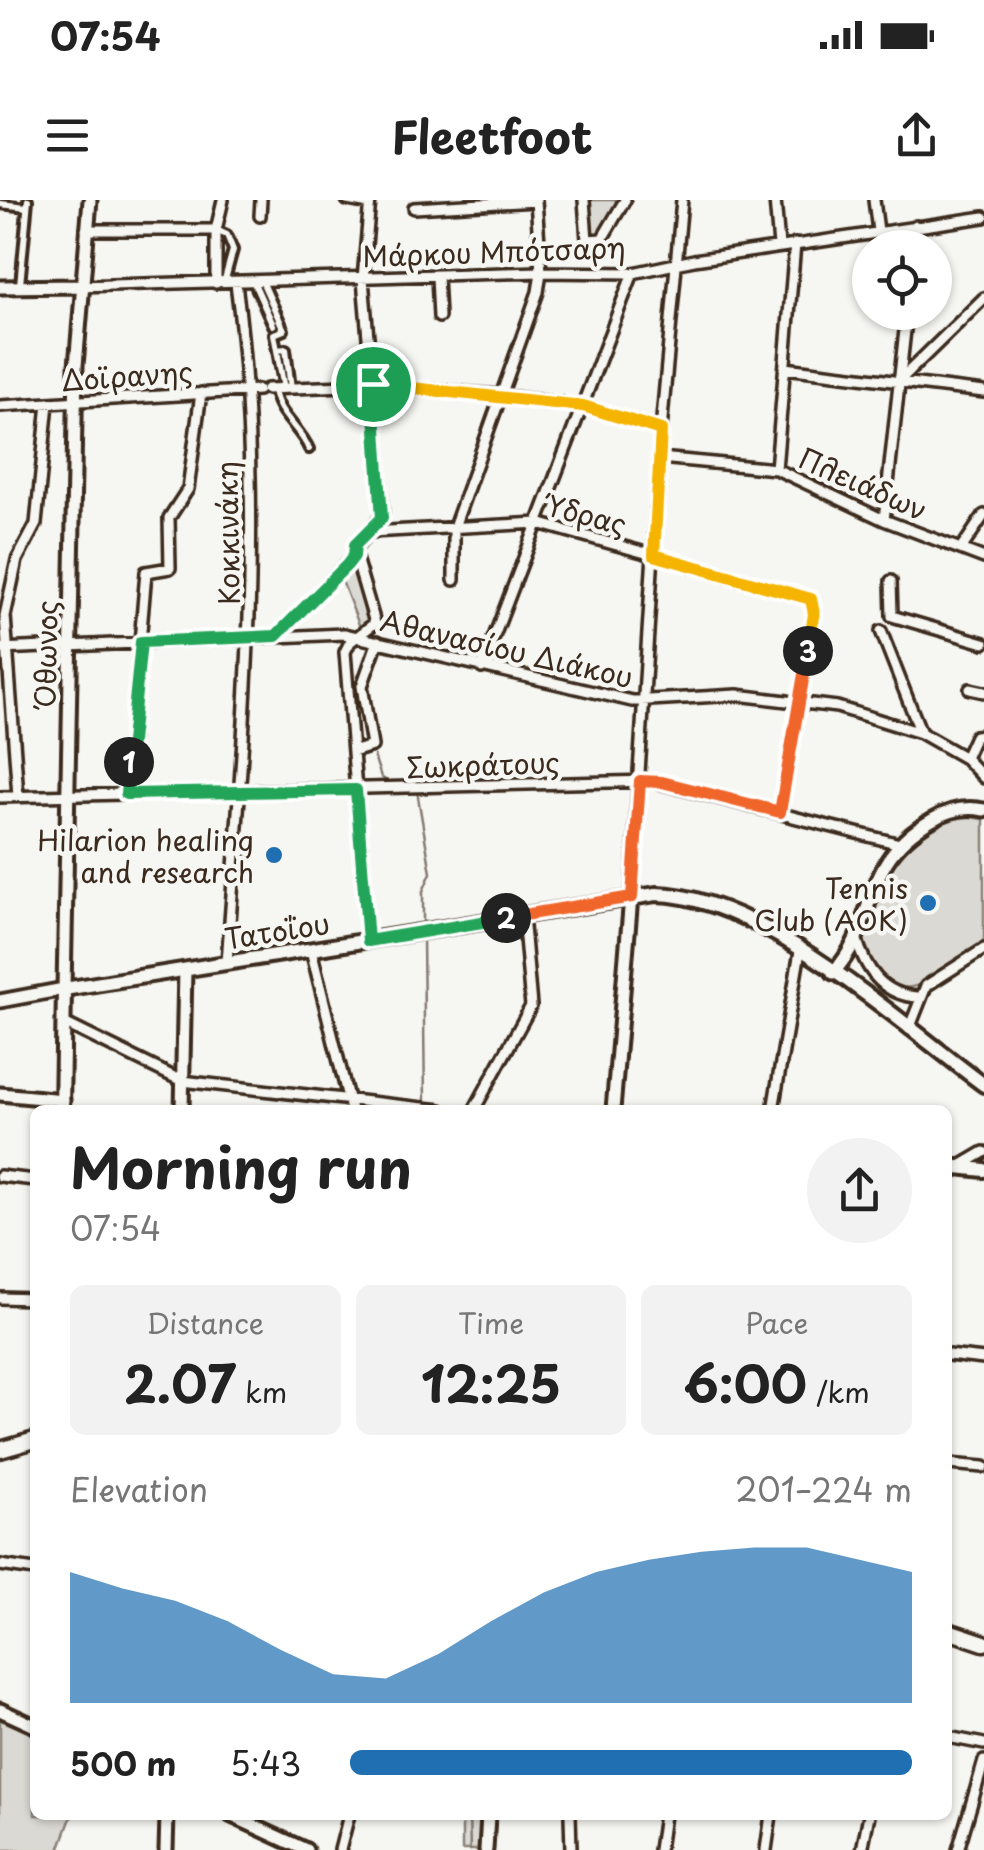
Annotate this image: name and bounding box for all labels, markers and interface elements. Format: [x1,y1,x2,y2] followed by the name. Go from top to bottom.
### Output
[50,7,161,64] text: 07:54
[391,101,593,169] text: Fleetfoot
[40,108,95,163] icon: menu
[889,108,944,163] icon: share
[362,225,626,277] street label: Μάρκου Μπότσαρη
[852,230,952,330] map controls
[852,230,952,330] button: locate
[331,342,416,427] pin
[60,349,194,401] street label: Δοϊρανης
[346,357,401,412] icon: arrive
[792,436,934,530] street label: Πλειάδων
[204,461,250,605] street label: Κοκκινάκη
[538,481,632,545] street label: Ύδρας
[377,598,637,698] street label: Αθανασίου Διάκου
[23,600,67,711] street label: Όθωνος
[783,626,833,676] pin: 3
[799,629,817,672] text: 3
[104,737,154,787] pin: 1
[122,740,136,783] text: 1
[406,740,560,788] street label: Σωκράτους
[37,818,254,893] place label: Hilarion healing and research
[263,844,285,866] marker: Hilarion healing and research
[754,866,908,941] place label: Tennis Club (AOK)
[917,892,939,914] marker: Tennis Club (AOK)
[481,893,531,943] pin: 2
[496,896,516,939] text: 2
[221,900,333,960] street label: Τατοΐου
[70,1125,412,1208] text: Morning run
[807,1138,912,1243] button: share
[70,1204,161,1252] text: 07:54
[147,1301,264,1344] text: Distance
[458,1301,524,1344] text: Time
[745,1301,808,1344] text: Pace
[124,1344,236,1420] text: 2.07
[421,1344,561,1420] text: 12:25
[684,1344,807,1420] text: 6:00
[236,1370,287,1413] text: km
[807,1370,870,1413] text: /km
[70,1465,208,1513] text: Elevation
[735,1465,912,1513] text: 201–224 m
[70,1739,176,1787] text: 500 m
[230,1739,301,1787] text: 5:43

